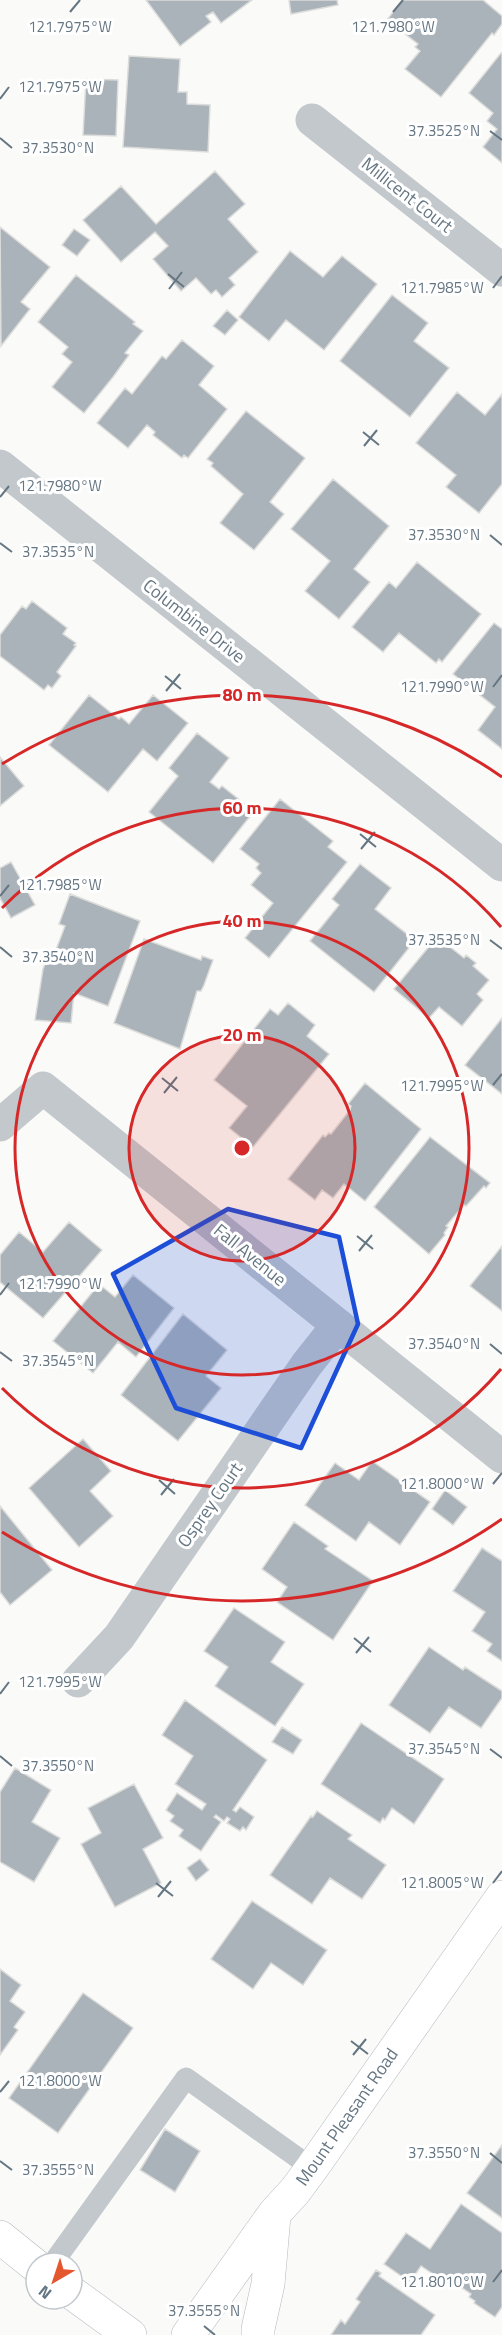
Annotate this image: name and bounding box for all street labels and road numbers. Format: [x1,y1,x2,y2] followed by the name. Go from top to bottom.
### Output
[356,150,459,239] street label: Millicent Court
[137,572,251,669] street label: Columbine Drive
[208,1217,292,1292] street label: Fall Avenue
[170,1456,249,1553] street label: Osprey Court
[289,2042,404,2191] street label: Mount Pleasant Road

